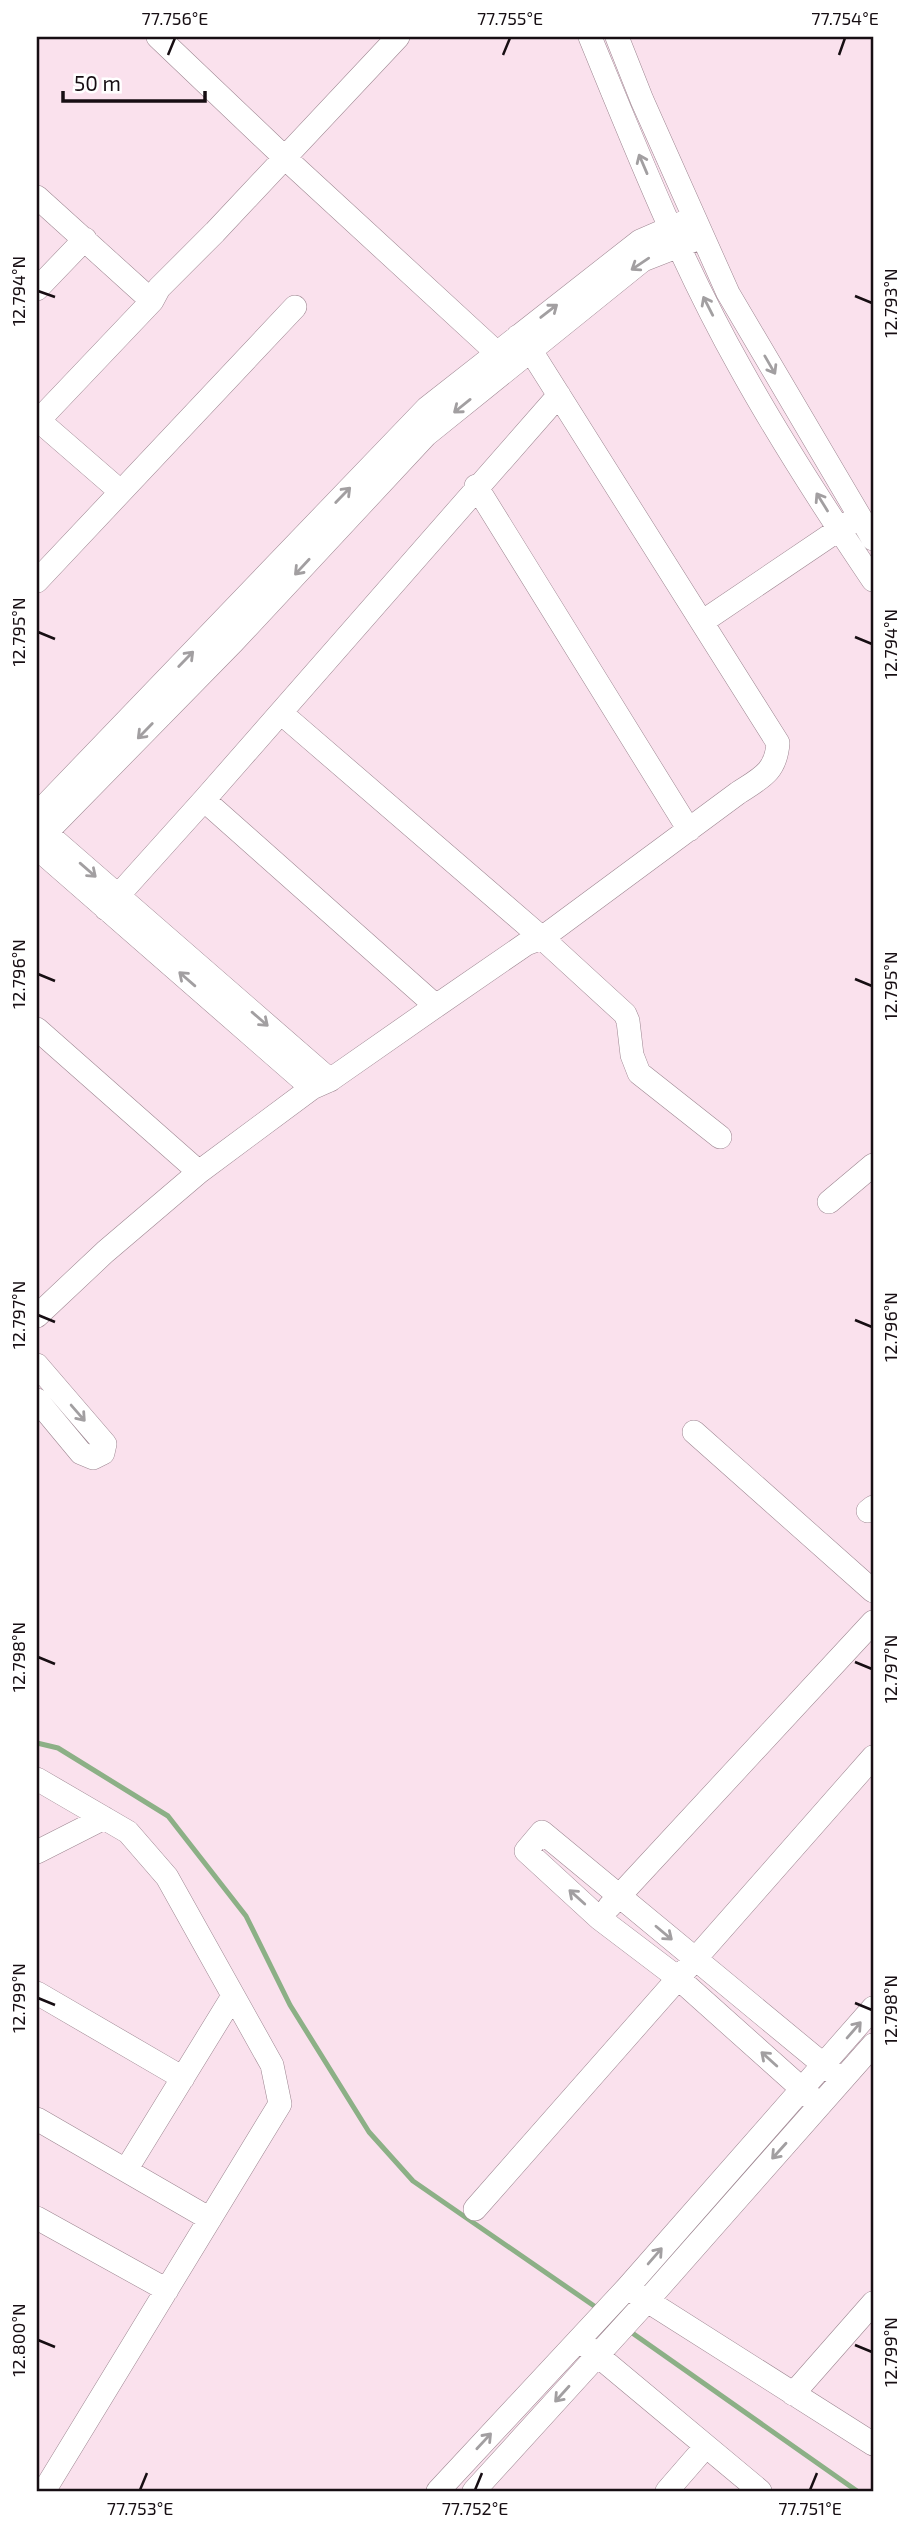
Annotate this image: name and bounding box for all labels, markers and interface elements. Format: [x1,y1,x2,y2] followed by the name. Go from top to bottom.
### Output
[142,7,208,29] text: 77.756°E
[477,7,543,29] text: 77.755°E
[811,7,879,29] text: 77.754°E
[63,60,205,104] scale bar
[74,70,121,95] text: 50 m
[635,154,648,175] one-way arrow
[7,256,29,326] text: 12.794°N
[631,257,650,271] one-way arrow
[879,268,901,338] text: 12.793°N
[701,296,715,316] one-way arrow
[540,304,558,319] one-way arrow
[763,355,777,375] one-way arrow
[454,398,472,414] one-way arrow
[335,487,352,504] one-way arrow
[815,493,829,513] one-way arrow
[294,558,311,575] one-way arrow
[7,597,29,667] text: 12.795°N
[879,609,901,679] text: 12.794°N
[177,651,194,668] one-way arrow
[136,723,153,740] one-way arrow
[79,862,97,877] one-way arrow
[7,939,29,1009] text: 12.796°N
[879,951,901,1021] text: 12.795°N
[178,971,196,987] one-way arrow
[251,1011,269,1027] one-way arrow
[7,1281,29,1349] text: 12.797°N
[879,1292,901,1362] text: 12.796°N
[70,1403,86,1421] one-way arrow
[7,1622,29,1692] text: 12.798°N
[879,1635,901,1703] text: 12.797°N
[568,1889,586,1905] one-way arrow
[654,1925,672,1941] one-way arrow
[7,1963,29,2033] text: 12.799°N
[879,1975,901,2045] text: 12.798°N
[846,2021,862,2039] one-way arrow
[761,2052,779,2068] one-way arrow
[771,2142,787,2160] one-way arrow
[647,2247,663,2265] one-way arrow
[7,2303,29,2377] text: 12.800°N
[879,2317,901,2387] text: 12.799°N
[554,2385,570,2403] one-way arrow
[476,2433,493,2450] one-way arrow
[107,2497,173,2519] text: 77.753°E
[442,2497,508,2519] text: 77.752°E
[778,2497,842,2519] text: 77.751°E

